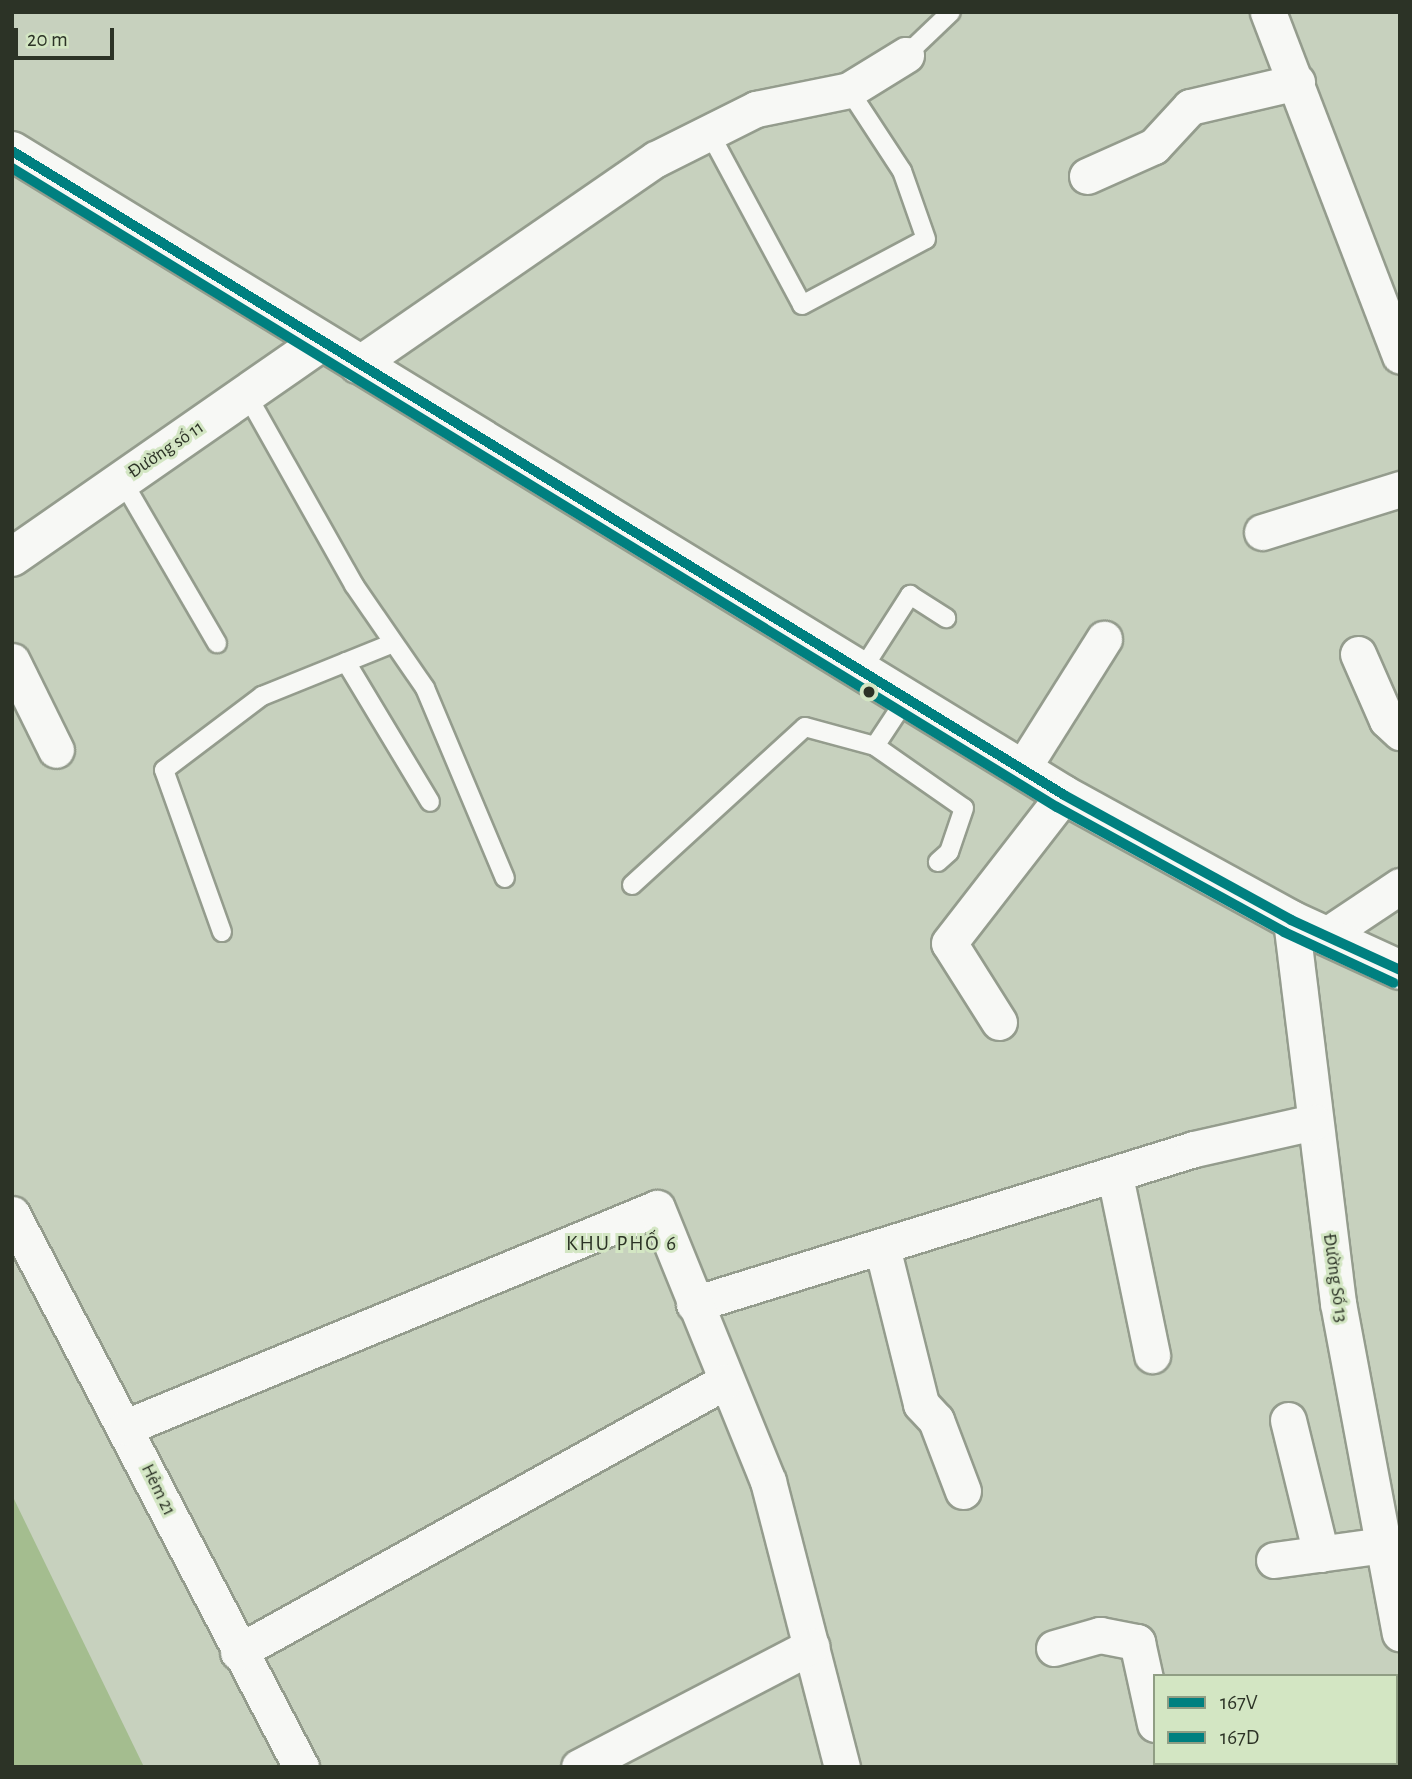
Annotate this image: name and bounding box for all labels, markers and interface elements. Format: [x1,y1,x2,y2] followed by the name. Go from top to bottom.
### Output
[18,14,117,58] scale bar
[27,29,68,50] text: 20 m
[124,416,208,484] street label: Đường số 11
[862,685,876,699] unlabelled marker
[567,1231,677,1257] district label: KHU PHỐ 6
[1317,1232,1353,1324] street label: Đường Số 13
[136,1460,180,1520] street label: Hẻm 21
[1153,1674,1398,1765] legend
[1220,1692,1258,1713] text: 167V
[1220,1727,1259,1748] text: 167D

